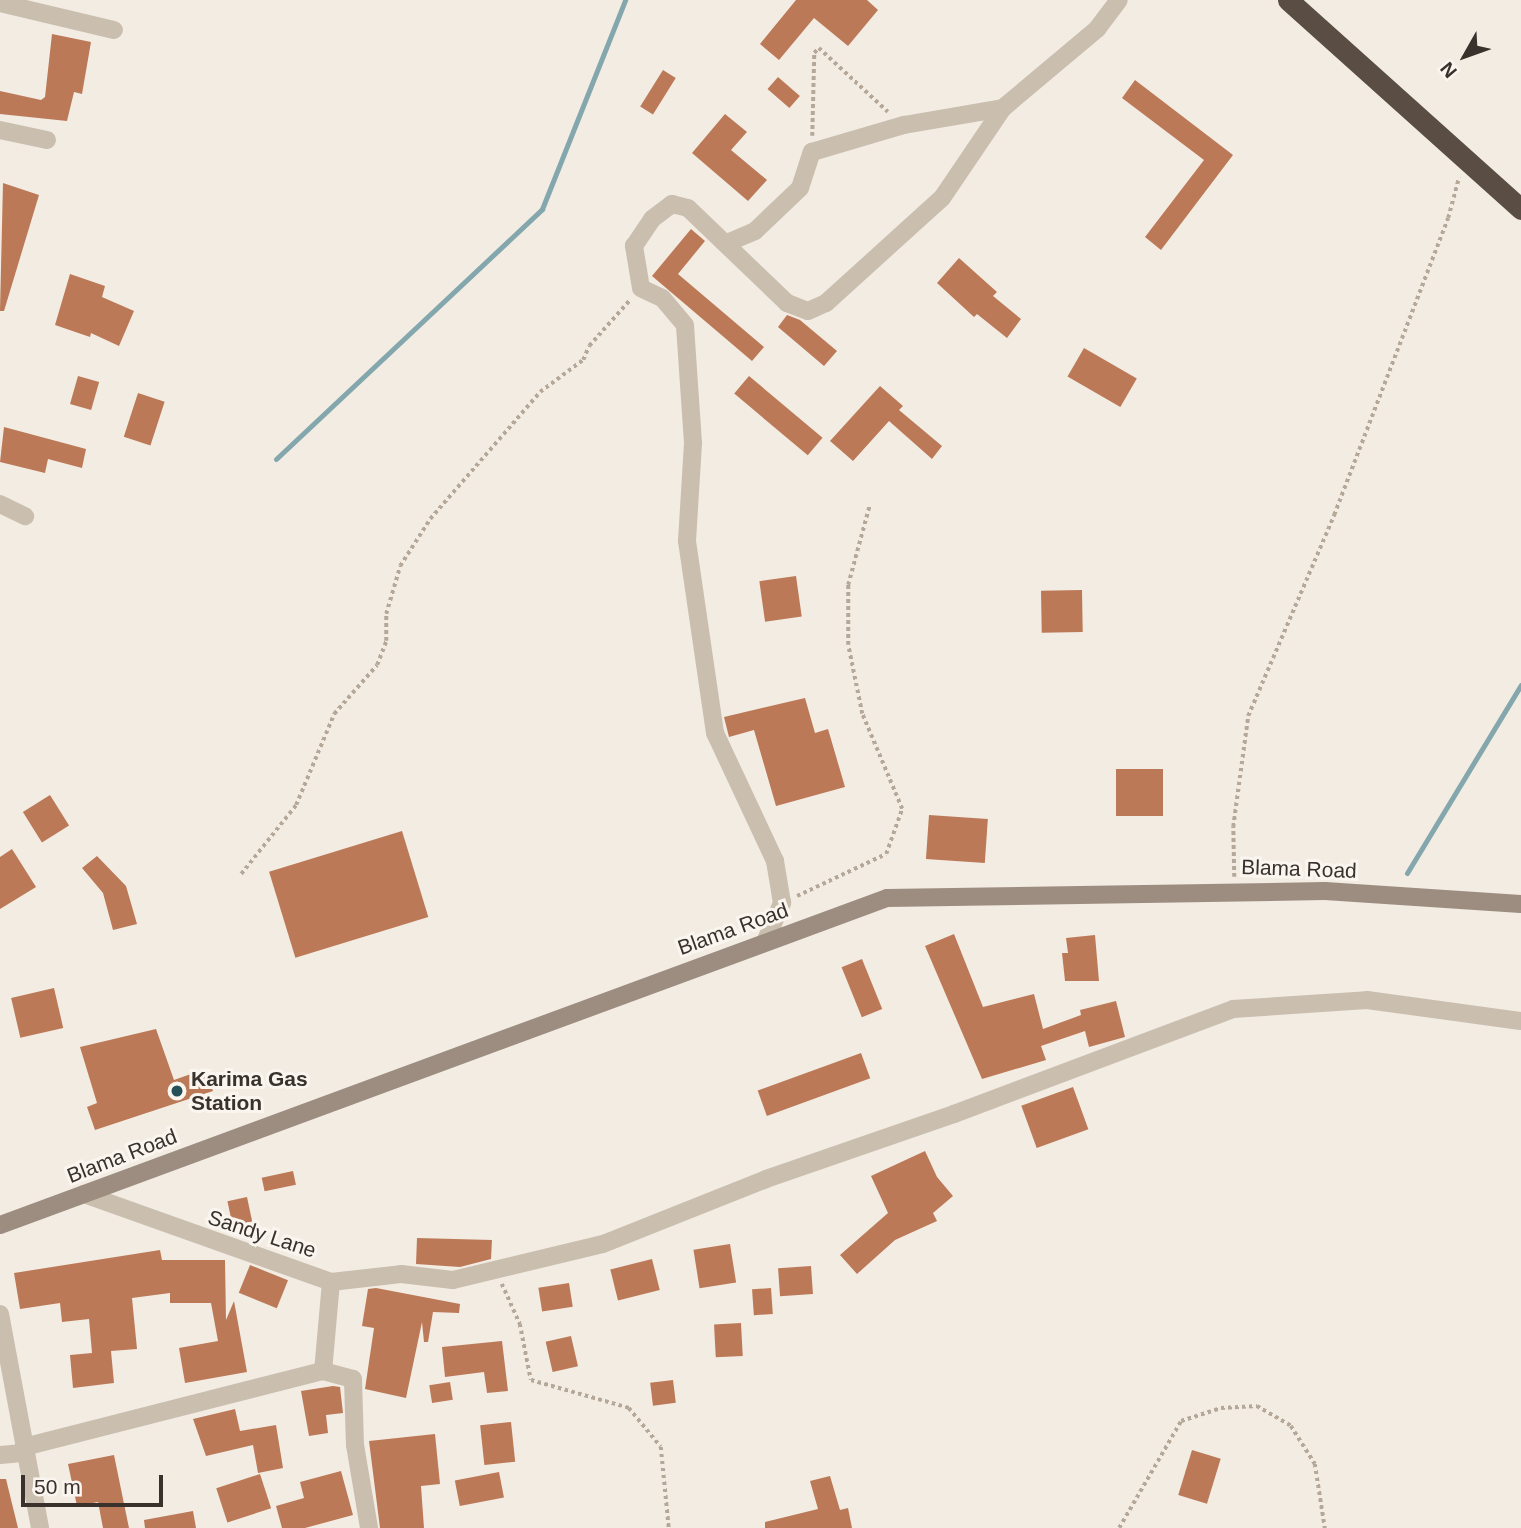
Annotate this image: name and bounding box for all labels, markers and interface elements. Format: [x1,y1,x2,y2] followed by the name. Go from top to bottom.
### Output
[1430,21,1500,91] north arrow
[1436,58,1461,82] text: N
[1241,854,1357,884] street label: Blama Road
[674,897,792,961] street label: Blama Road
[191,1066,308,1116] place label: Karima Gas Station
[169,1083,185,1099] marker: Karima Gas Station
[64,1124,180,1188] street label: Blama Road
[205,1205,319,1263] street label: Sandy Lane
[24,1462,166,1506] scale bar
[34,1475,81,1498] text: 50 m

